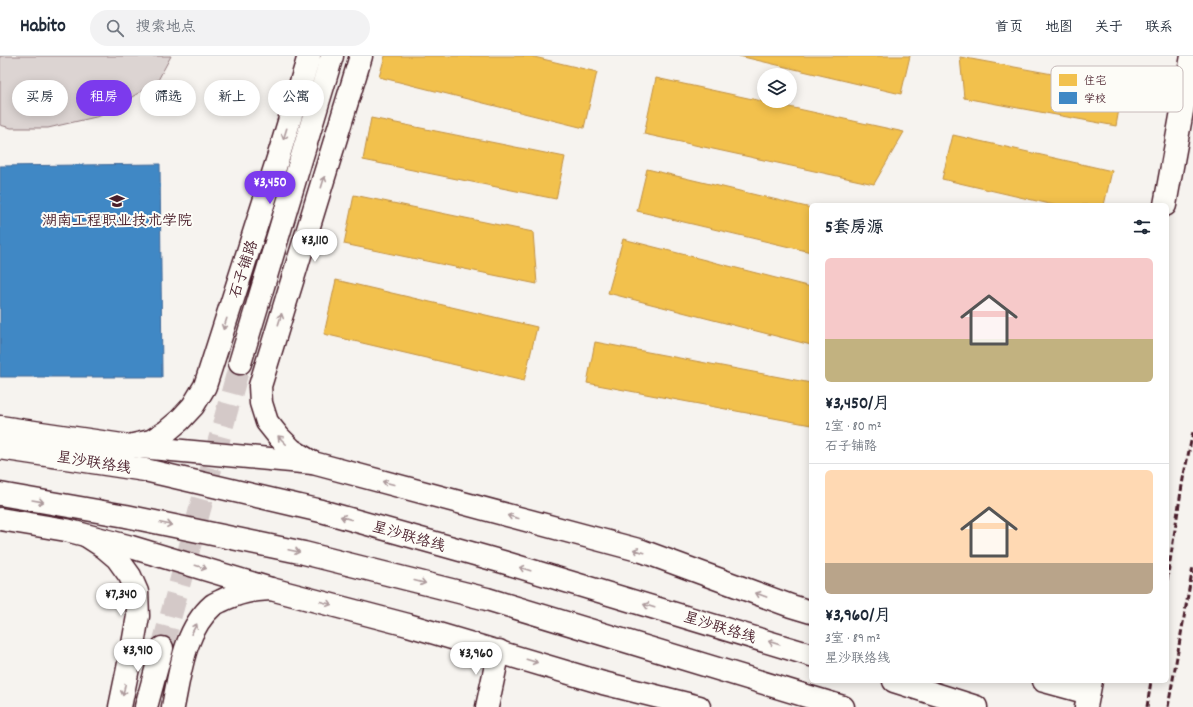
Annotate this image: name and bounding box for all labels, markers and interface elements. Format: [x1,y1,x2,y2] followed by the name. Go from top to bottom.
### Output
[90,10,370,46] search box
[20,14,66,41] text: Habito
[104,17,126,39] icon: search
[136,17,196,39] text: 搜索地点
[995,18,1023,38] text: 首页
[1045,18,1073,38] text: 地图
[1095,18,1123,38] text: 关于
[1145,18,1173,38] text: 联系
[1051,66,1183,112] legend
[757,68,797,108] map controls
[757,68,797,108] button: layers
[1084,74,1106,90] text: 住宅
[12,80,68,116] chip: 买房
[76,80,132,116] chip: 租房
[140,80,196,116] chip: 筛选
[204,80,260,116] chip: 新上
[268,80,324,116] chip: 公寓
[1084,92,1106,108] text: 学校
[281,127,288,140] one-way arrow
[237,171,303,205] pin: ¥3,450
[253,174,287,193] text: ¥3,450
[320,176,327,189] one-way arrow
[108,192,126,210] school or university icon: 湖南工程职业技术学院
[42,211,192,233] place label: 湖南工程职业技术学院
[1131,216,1153,238] icon: filters
[825,217,884,241] text: 5套房源
[282,229,348,263] pin: ¥3,110
[301,232,329,251] text: ¥3,110
[225,238,265,302] street label: 石子铺路
[953,284,1025,356] icon: home
[277,313,284,326] one-way arrow
[221,318,228,331] one-way arrow
[825,393,890,417] text: ¥3,450/月
[825,418,882,437] text: 2室 · 80 m²
[277,435,287,445] one-way arrow
[825,438,877,457] text: 石子铺路
[55,447,132,481] street label: 星沙联络线
[381,479,394,487] one-way arrow
[953,496,1025,568] icon: home
[32,497,45,505] one-way arrow
[507,513,520,520] one-way arrow
[340,514,353,521] one-way arrow
[369,517,448,559] street label: 星沙联络线
[159,521,172,529] one-way arrow
[633,546,646,554] one-way arrow
[287,547,300,555] one-way arrow
[195,564,207,572] one-way arrow
[518,565,531,572] one-way arrow
[413,578,426,586] one-way arrow
[88,583,154,617] pin: ¥7,340
[105,586,137,605] text: ¥7,340
[755,591,767,599] one-way arrow
[319,600,332,607] one-way arrow
[643,602,656,609] one-way arrow
[825,605,891,629] text: ¥3,960/月
[680,607,759,650] street label: 星沙联络线
[191,623,198,635] one-way arrow
[825,630,881,649] text: 3室 · 89 m²
[105,639,171,673] pin: ¥3,910
[767,639,780,646] one-way arrow
[123,642,153,661] text: ¥3,910
[443,642,509,676] pin: ¥3,960
[459,645,493,664] text: ¥3,960
[825,650,890,669] text: 星沙联络线
[525,658,538,665] one-way arrow
[120,683,128,696] one-way arrow

